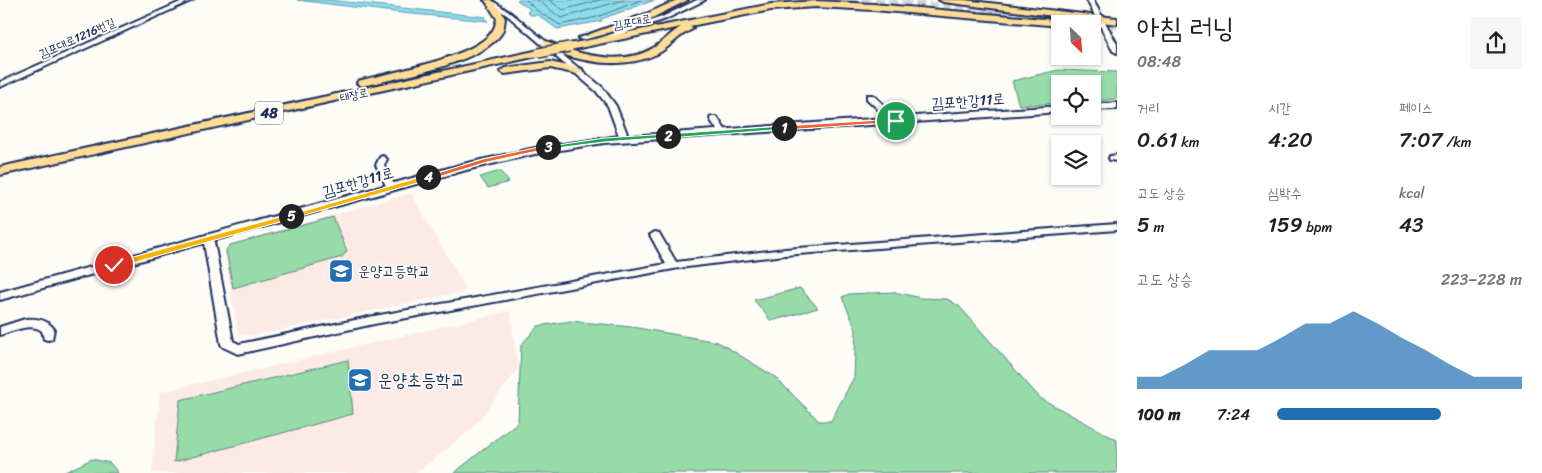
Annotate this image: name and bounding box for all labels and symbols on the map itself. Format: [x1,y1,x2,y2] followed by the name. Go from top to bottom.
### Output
[611,8,653,36] street label: 김포대로
[35,11,119,65] street label: 김포대로1216번길
[1051,15,1101,65] north arrow
[338,81,370,109] street label: 태장로
[931,85,1005,117] street label: 김포한강11로
[875,100,917,142] pin
[255,102,283,125] road number: 48
[772,116,796,140] pin: 1
[656,124,680,148] pin: 2
[536,134,560,160] pin: 3
[319,159,397,205] street label: 김포한강11로
[416,164,440,190] pin: 4
[278,204,304,228] pin: 5
[93,244,135,286] pin
[328,258,354,284] school or university icon: 운양고등학교
[358,258,430,284] place label: 운양고등학교
[378,364,465,396] place label: 운양초등학교
[347,367,373,393] school or university icon: 운양초등학교

